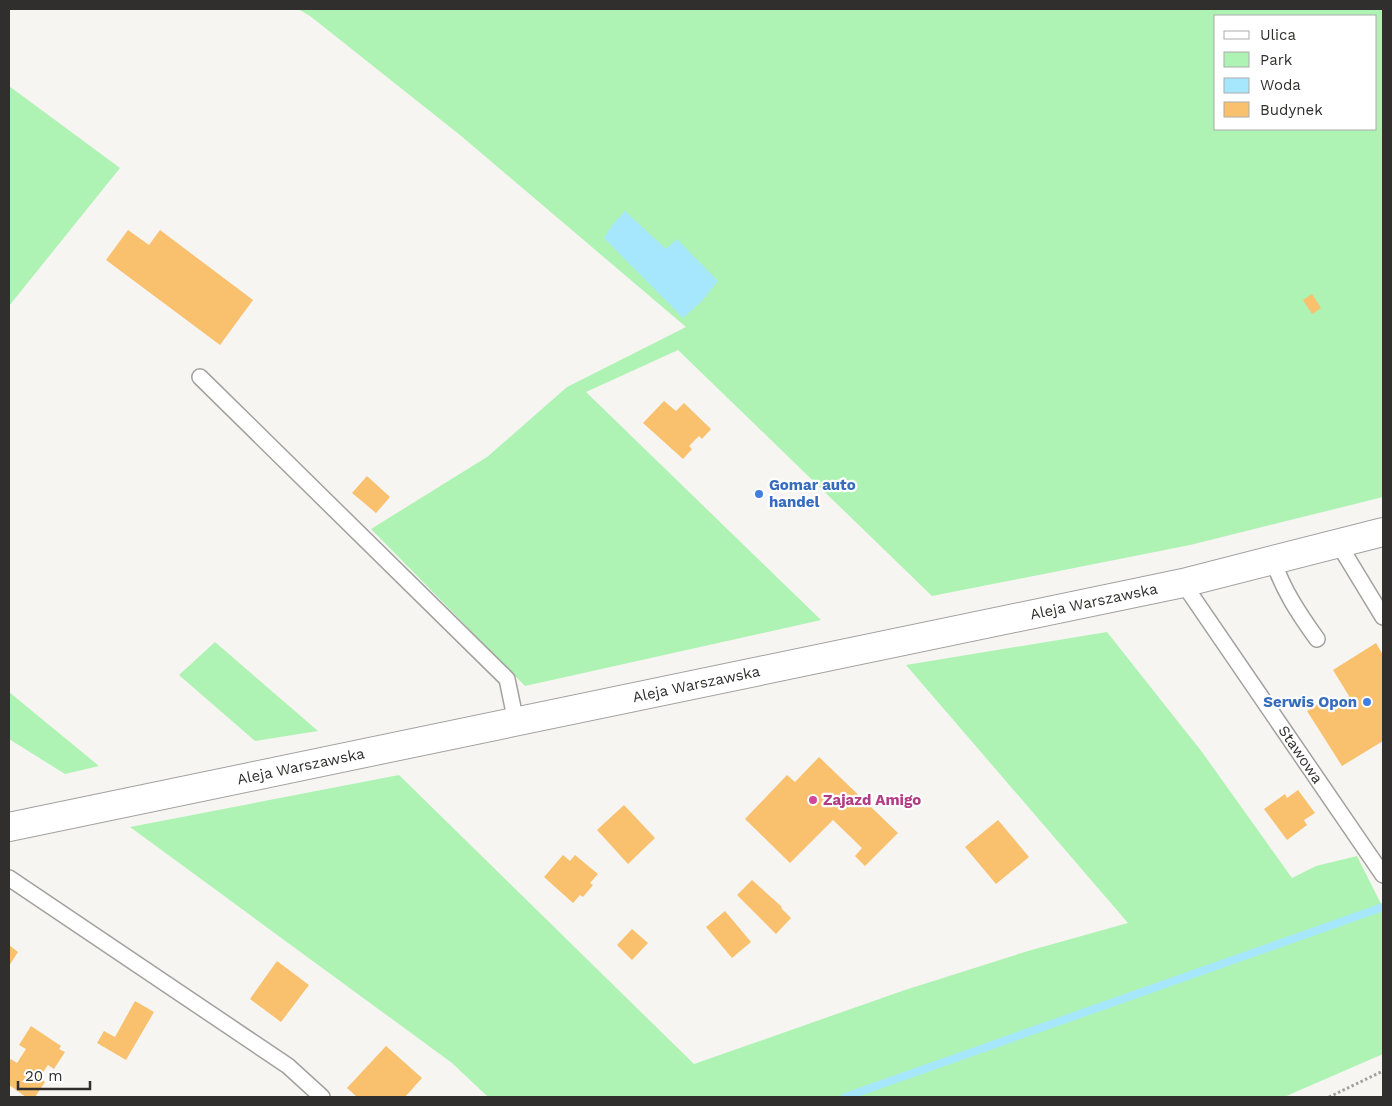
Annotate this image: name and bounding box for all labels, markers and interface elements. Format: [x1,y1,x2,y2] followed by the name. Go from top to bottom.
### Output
[1214,15,1377,130] legend
[1260,26,1297,44] text: Ulica
[1260,51,1293,69] text: Park
[1260,76,1301,94] text: Woda
[1260,101,1323,119] text: Budynek
[769,476,856,511] place label: Gomar auto handel
[753,488,765,500] marker: Gomar auto handel
[1029,579,1160,624] street label: Aleja Warszawska
[631,662,762,706] street label: Aleja Warszawska
[1263,693,1357,711] place label: Serwis Opon
[1361,696,1373,708] marker: Serwis Opon
[1274,722,1327,787] street label: Stawowa
[235,744,367,788] street label: Aleja Warszawska
[823,791,921,809] place label: Zajazd Amigo
[807,794,819,806] marker: Zajazd Amigo
[18,1058,90,1090] scale bar
[25,1067,63,1085] text: 20 m

